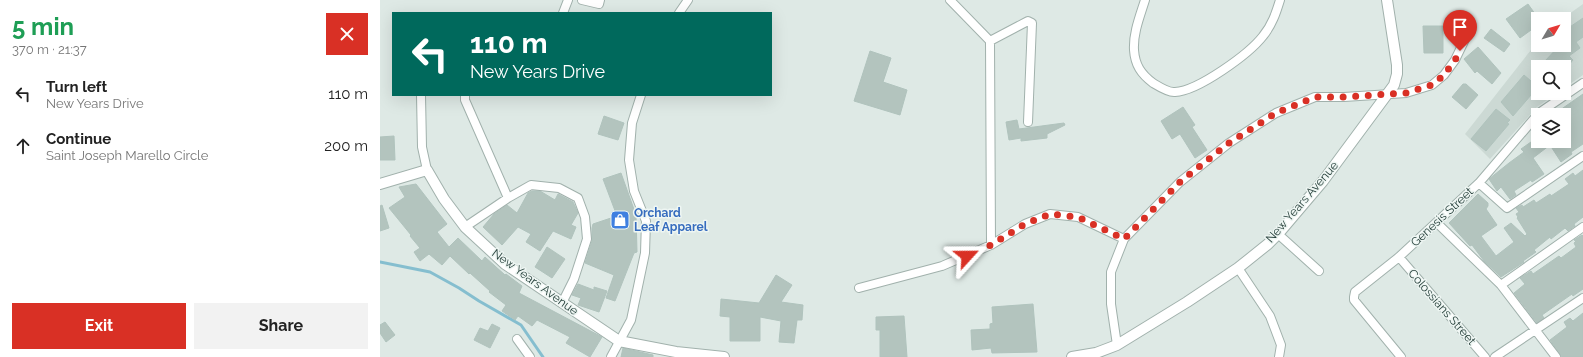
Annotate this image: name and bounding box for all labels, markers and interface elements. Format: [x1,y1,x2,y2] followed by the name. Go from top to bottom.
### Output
[1443,10,1477,51] pin
[12,12,74,41] text: 5 min
[1531,12,1571,52] north arrow
[1531,12,1571,148] map controls
[326,13,368,55] button: close
[1449,16,1471,38] icon: arrive
[470,27,548,60] text: 110 m
[404,28,456,80] icon: left
[12,42,87,57] text: 370 m · 21:37
[1531,60,1571,100] button: search
[470,61,605,82] text: New Years Drive
[46,78,107,96] text: Turn left
[12,83,34,105] icon: left
[328,85,368,103] text: 110 m
[46,96,144,111] text: New Years Drive
[1531,108,1571,148] button: layers
[46,130,111,148] text: Continue
[12,135,34,157] icon: ahead
[324,137,368,155] text: 200 m
[46,148,208,163] text: Saint Joseph Marello Circle
[1263,158,1341,246] street label: New Years Avenue
[1408,185,1476,249] street label: Genesis Street
[634,206,708,234] place label: Orchard Leaf Apparel
[609,209,631,231] shop icon: Orchard Leaf Apparel
[946,235,988,277] position arrow
[489,246,581,318] street label: New Years Avenue
[1405,266,1479,348] street label: Colossians Street
[12,303,186,349] button: Exit
[194,303,368,349] button: Share

